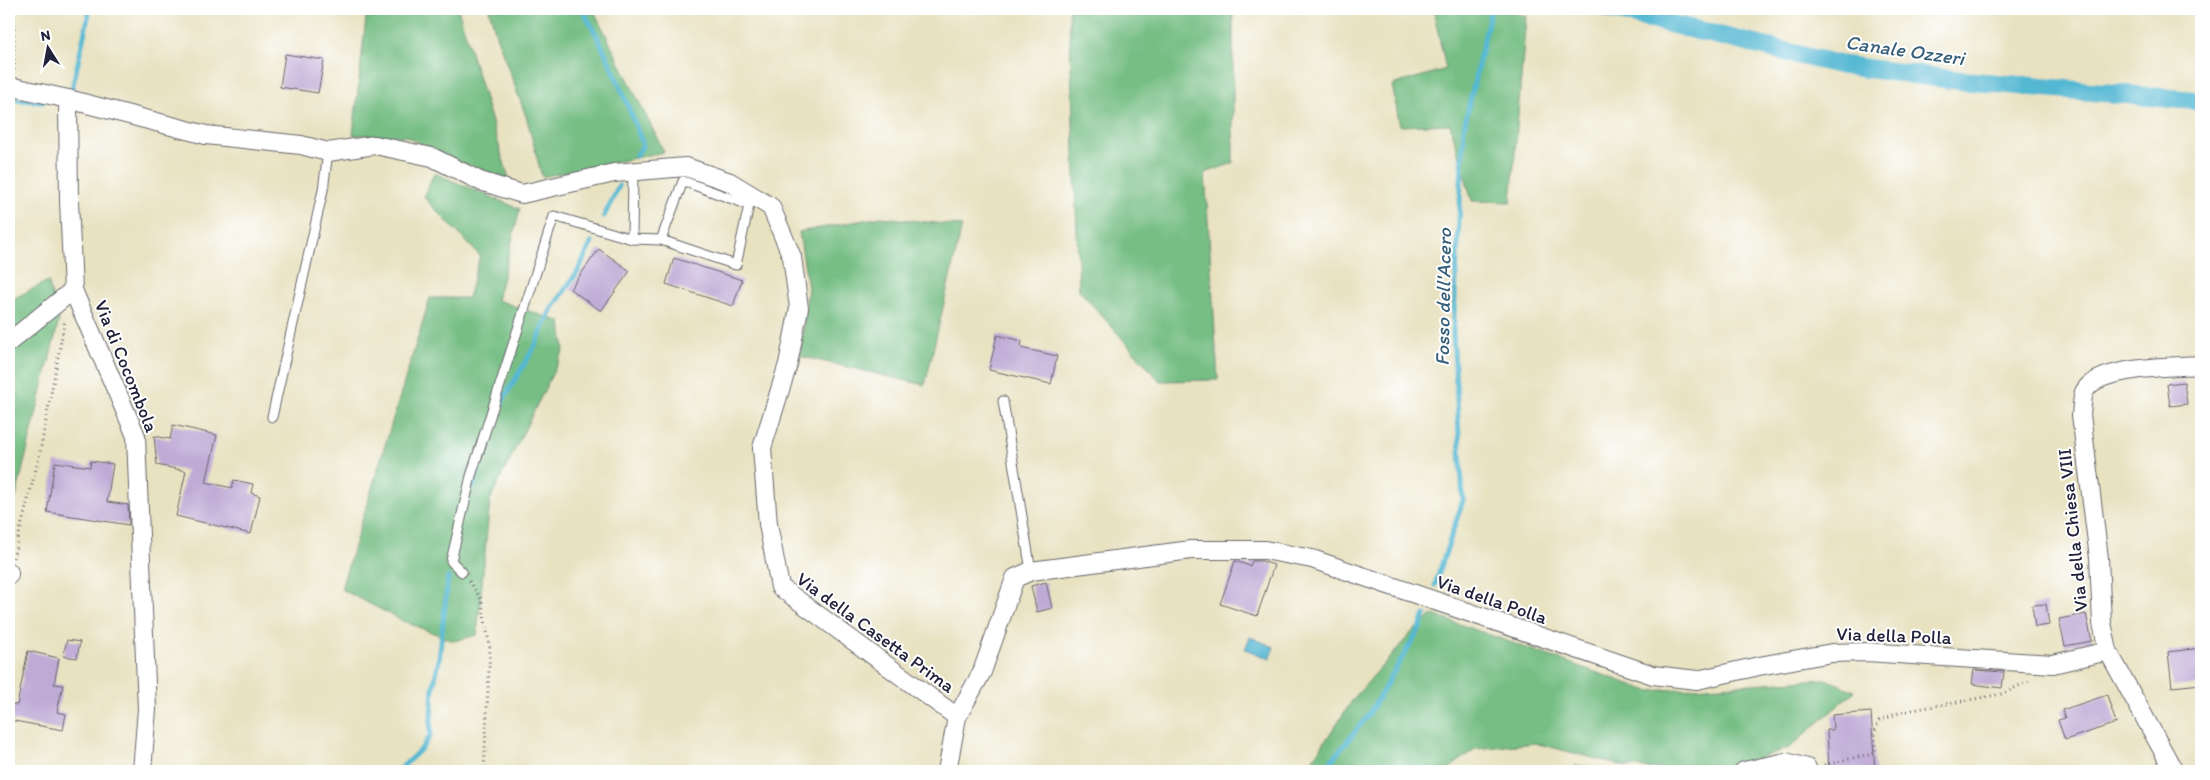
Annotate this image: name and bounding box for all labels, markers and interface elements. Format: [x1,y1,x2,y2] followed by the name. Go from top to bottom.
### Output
[22,22,72,72] north arrow
[39,26,52,45] text: N
[1844,30,1968,70] water label: Canale Ozzeri
[1430,227,1456,366] water label: Fosso dell'Acero
[90,297,164,436] street label: Via di Cocombola
[2053,447,2092,613] street label: Via della Chiesa VIII
[792,567,959,698] street label: Via della Casetta Prima
[1434,570,1550,629] street label: Via della Polla
[1836,622,1952,649] street label: Via della Polla

